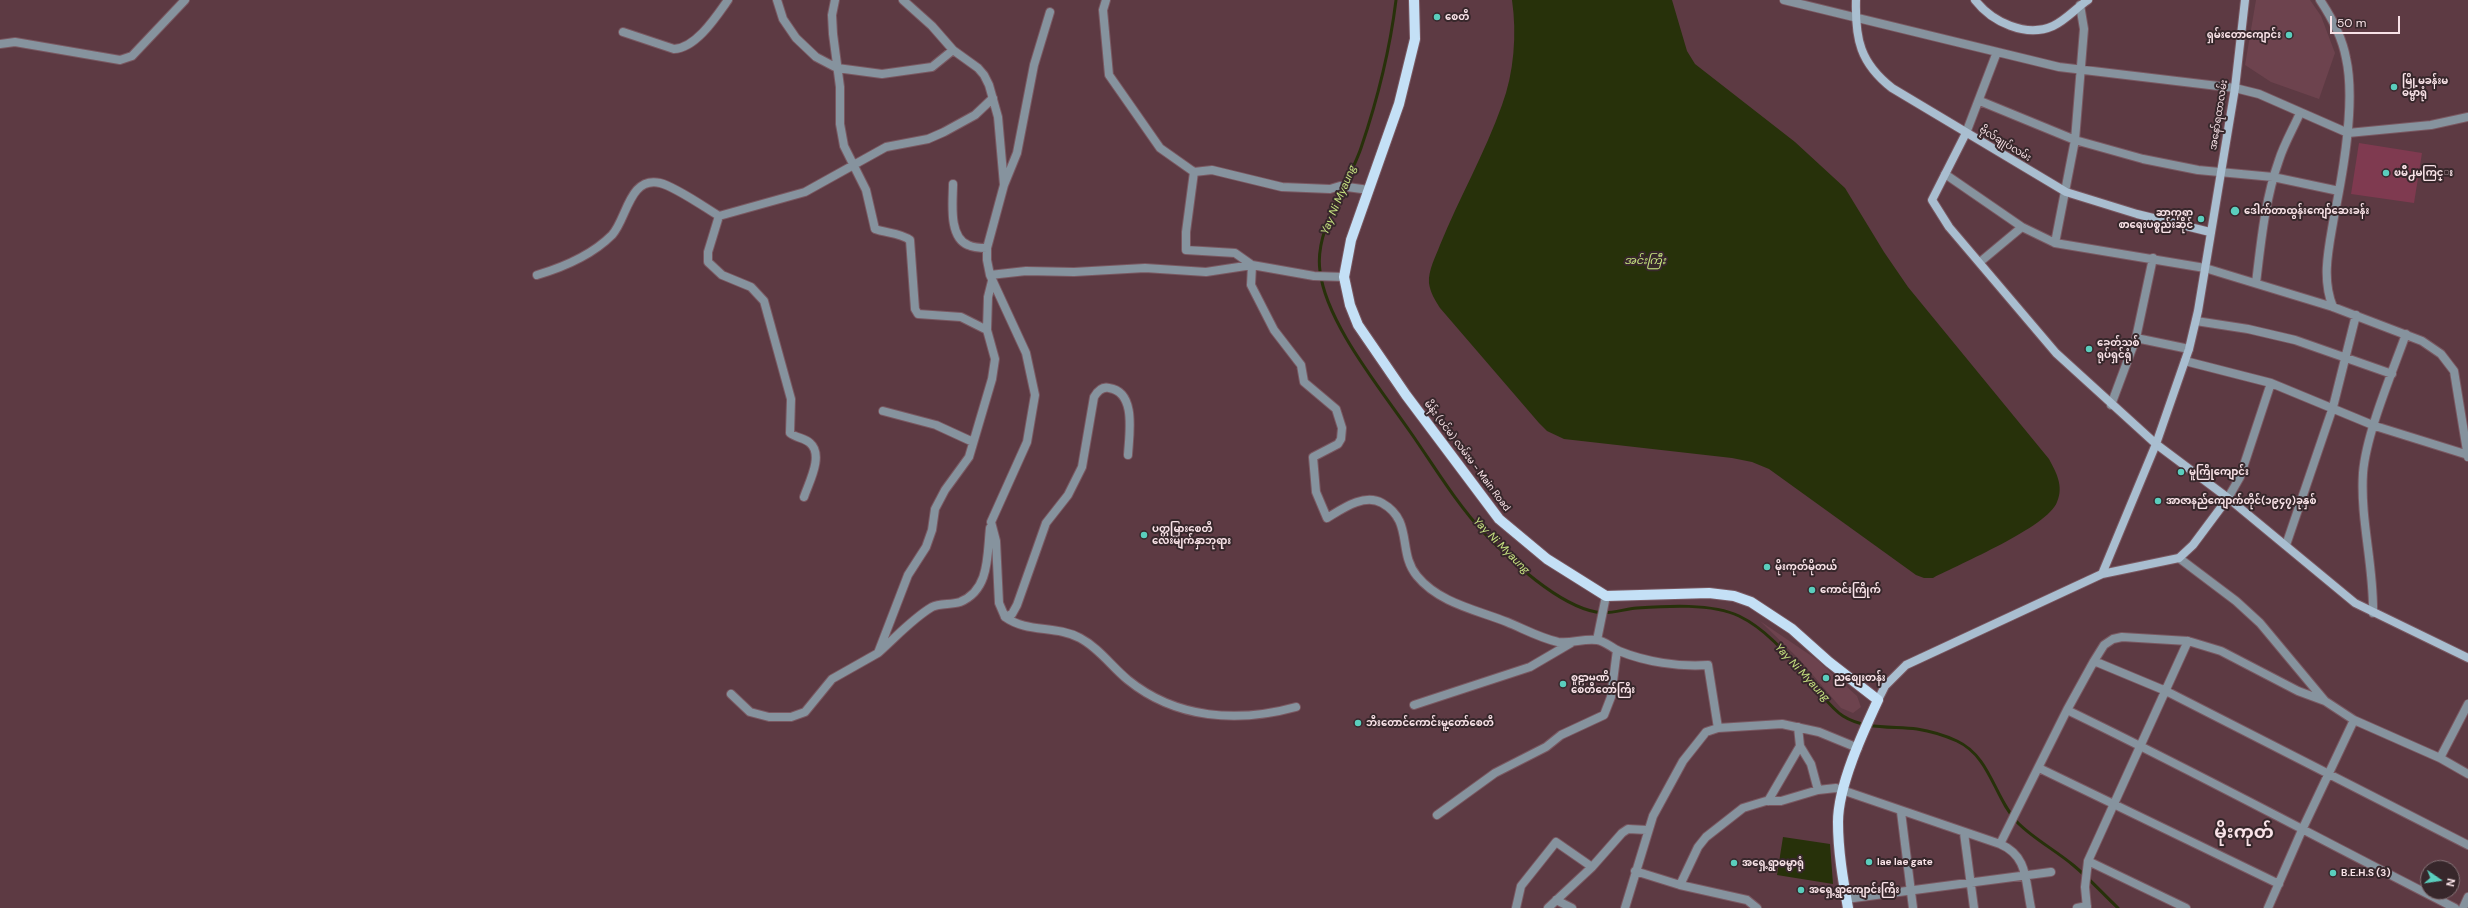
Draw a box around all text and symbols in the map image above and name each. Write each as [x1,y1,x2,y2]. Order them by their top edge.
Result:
scale bar [2332,8,2402,34]
place label: စေတီ [1445,11,1469,23]
marker: စေတီ [1432,12,1442,22]
text: 50 m [2337,15,2366,31]
place label: ရှမ်းတောကျောင်း [2207,29,2281,41]
marker: ရှမ်းတောကျောင်း [2284,30,2294,40]
place label: မြို့မခန်းမ ဓမ္မာရုံ [2402,75,2448,98]
street label: အ‌နော်‌ရထာလမ်း [2207,79,2231,151]
marker: မြို့မခန်းမ ဓမ္မာရုံ [2389,82,2399,92]
street label: ဗိုလ်‌ချုပ်‌လမ်း [1977,124,2033,164]
water label: Yay Ni Myaung [1318,163,1360,237]
place label: ၿမိဳ႕မကြင္း [2394,167,2453,179]
marker: ၿမိဳ႕မကြင္း [2381,168,2391,178]
marker: ဒေါက်တာထွန်းကျော်ဆေးခန်း [2229,205,2241,217]
place label: ဒေါက်တာထွန်းကျော်ဆေးခန်း [2244,205,2369,217]
place label: ဆာကူရာ စာရေးပစ္စည်းဆိုင် [2118,207,2193,230]
marker: ဆာကူရာ စာရေးပစ္စည်းဆိုင် [2196,214,2206,224]
water label: အင်းကြီး [1624,254,1666,268]
place label: ခေတ်သစ် ရုပ်‌ရှင်ရုံ [2097,337,2140,360]
marker: ခေတ်သစ် ရုပ်‌ရှင်ရုံ [2084,344,2094,354]
street label: မိန်း (ပင်မ) လမ်းမ - Main Road [1421,398,1513,514]
place label: မူကြိုကျောင်း [2189,466,2249,478]
marker: မူကြိုကျောင်း [2176,467,2186,477]
place label: အာဇာနည်ကျောက်တိုင်(၁၉၄၇)ခုနှစ် [2166,495,2316,507]
marker: အာဇာနည်ကျောက်တိုင်(၁၉၄၇)ခုနှစ် [2153,496,2163,506]
water label: Yay Ni Myaung [1470,515,1532,577]
place label: ပတ္တမြား‌စေတီ‌ လေးမျက်နှာဘုရား [1152,523,1231,546]
marker: ပတ္တမြား‌စေတီ‌ လေးမျက်နှာဘုရား [1139,530,1149,540]
place label: မိုးကုတ်မိုတယ် [1775,561,1837,573]
marker: မိုးကုတ်မိုတယ် [1762,562,1772,572]
place label: ကောင်းကြိုက် [1820,584,1881,596]
marker: ကောင်းကြိုက် [1807,585,1817,595]
water label: Yay Ni Myaung [1772,641,1832,705]
place label: စူဠာမဏိ စေတီတော်ကြီး [1571,672,1635,696]
place label: ညစျေးတန်း [1834,672,1886,684]
marker: ညစျေးတန်း [1821,673,1831,683]
marker: စူဠာမဏိ စေတီတော်ကြီး [1558,679,1568,689]
place label: ဘီးတောင်ကောင်းမူ့တော်စေတီ [1366,717,1494,729]
marker: ဘီးတောင်ကောင်းမူ့တော်စေတီ [1353,718,1363,728]
district label: မိုးကုတ် [2214,822,2274,844]
place label: lae lae gate [1877,856,1933,868]
place label: အရှေ့ရွာဓမ္မာရုံ [1742,857,1804,869]
marker: lae lae gate [1864,857,1874,867]
marker: အရှေ့ရွာဓမ္မာရုံ [1729,858,1739,868]
north arrow [2420,860,2460,900]
place label: B.E.H.S (3) [2341,867,2390,879]
marker: B.E.H.S (3) [2328,868,2338,878]
text: N [2443,877,2458,888]
place label: အရှေ့ရွာကျောင်းကြီး [1809,884,1899,896]
marker: အရှေ့ရွာကျောင်းကြီး [1796,885,1806,895]

